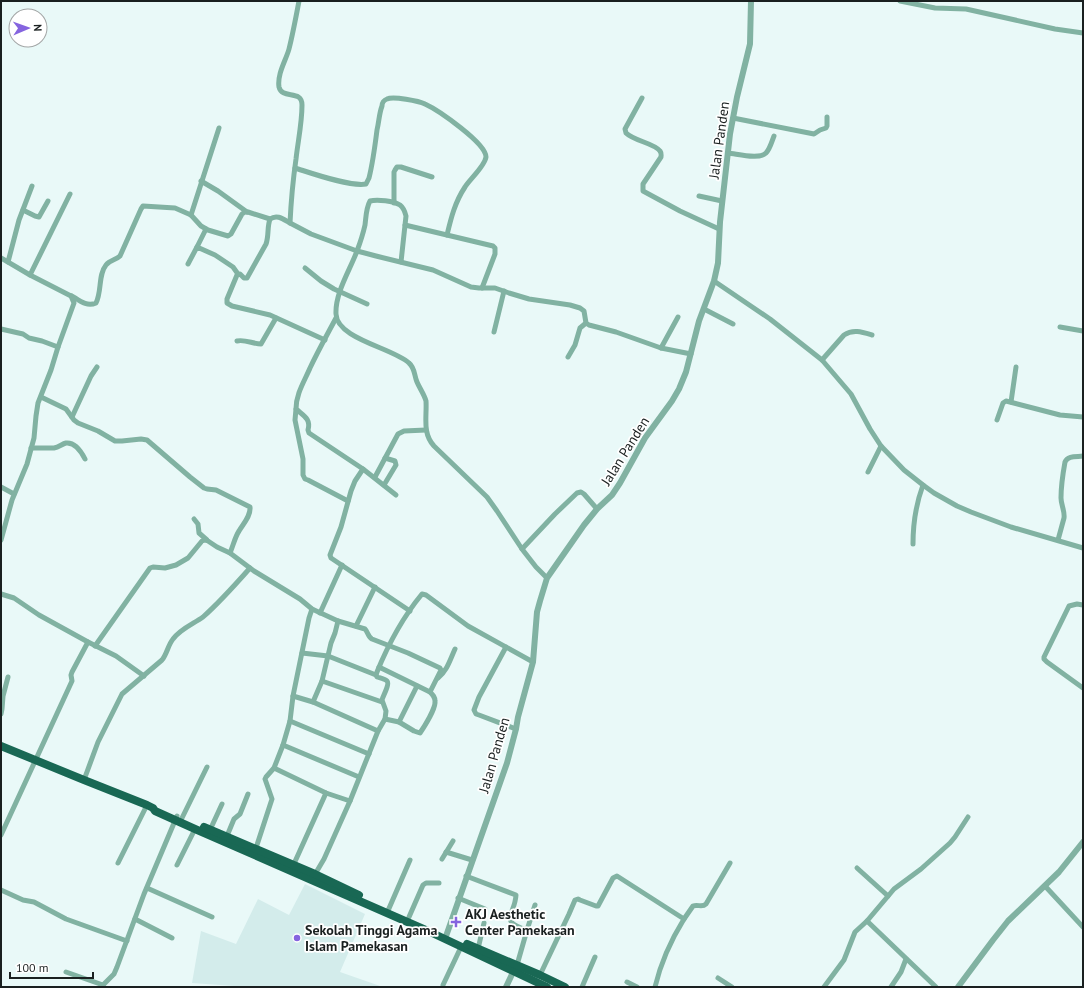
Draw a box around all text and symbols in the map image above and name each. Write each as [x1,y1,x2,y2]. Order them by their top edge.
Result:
north arrow [8,8,48,48]
text: N [31,24,45,32]
street label: Jalan Panden [705,100,733,181]
street label: Jalan Panden [596,413,653,490]
street label: Jalan Panden [474,715,513,796]
place label: AKJ Aesthetic Center Pamekasan [465,905,575,939]
marker: AKJ Aesthetic Center Pamekasan [450,916,462,928]
place label: Sekolah Tinggi Agama Islam Pamekasan [305,921,438,955]
marker: Sekolah Tinggi Agama Islam Pamekasan [292,933,302,943]
scale bar [10,954,93,980]
text: 100 m [16,960,49,975]

